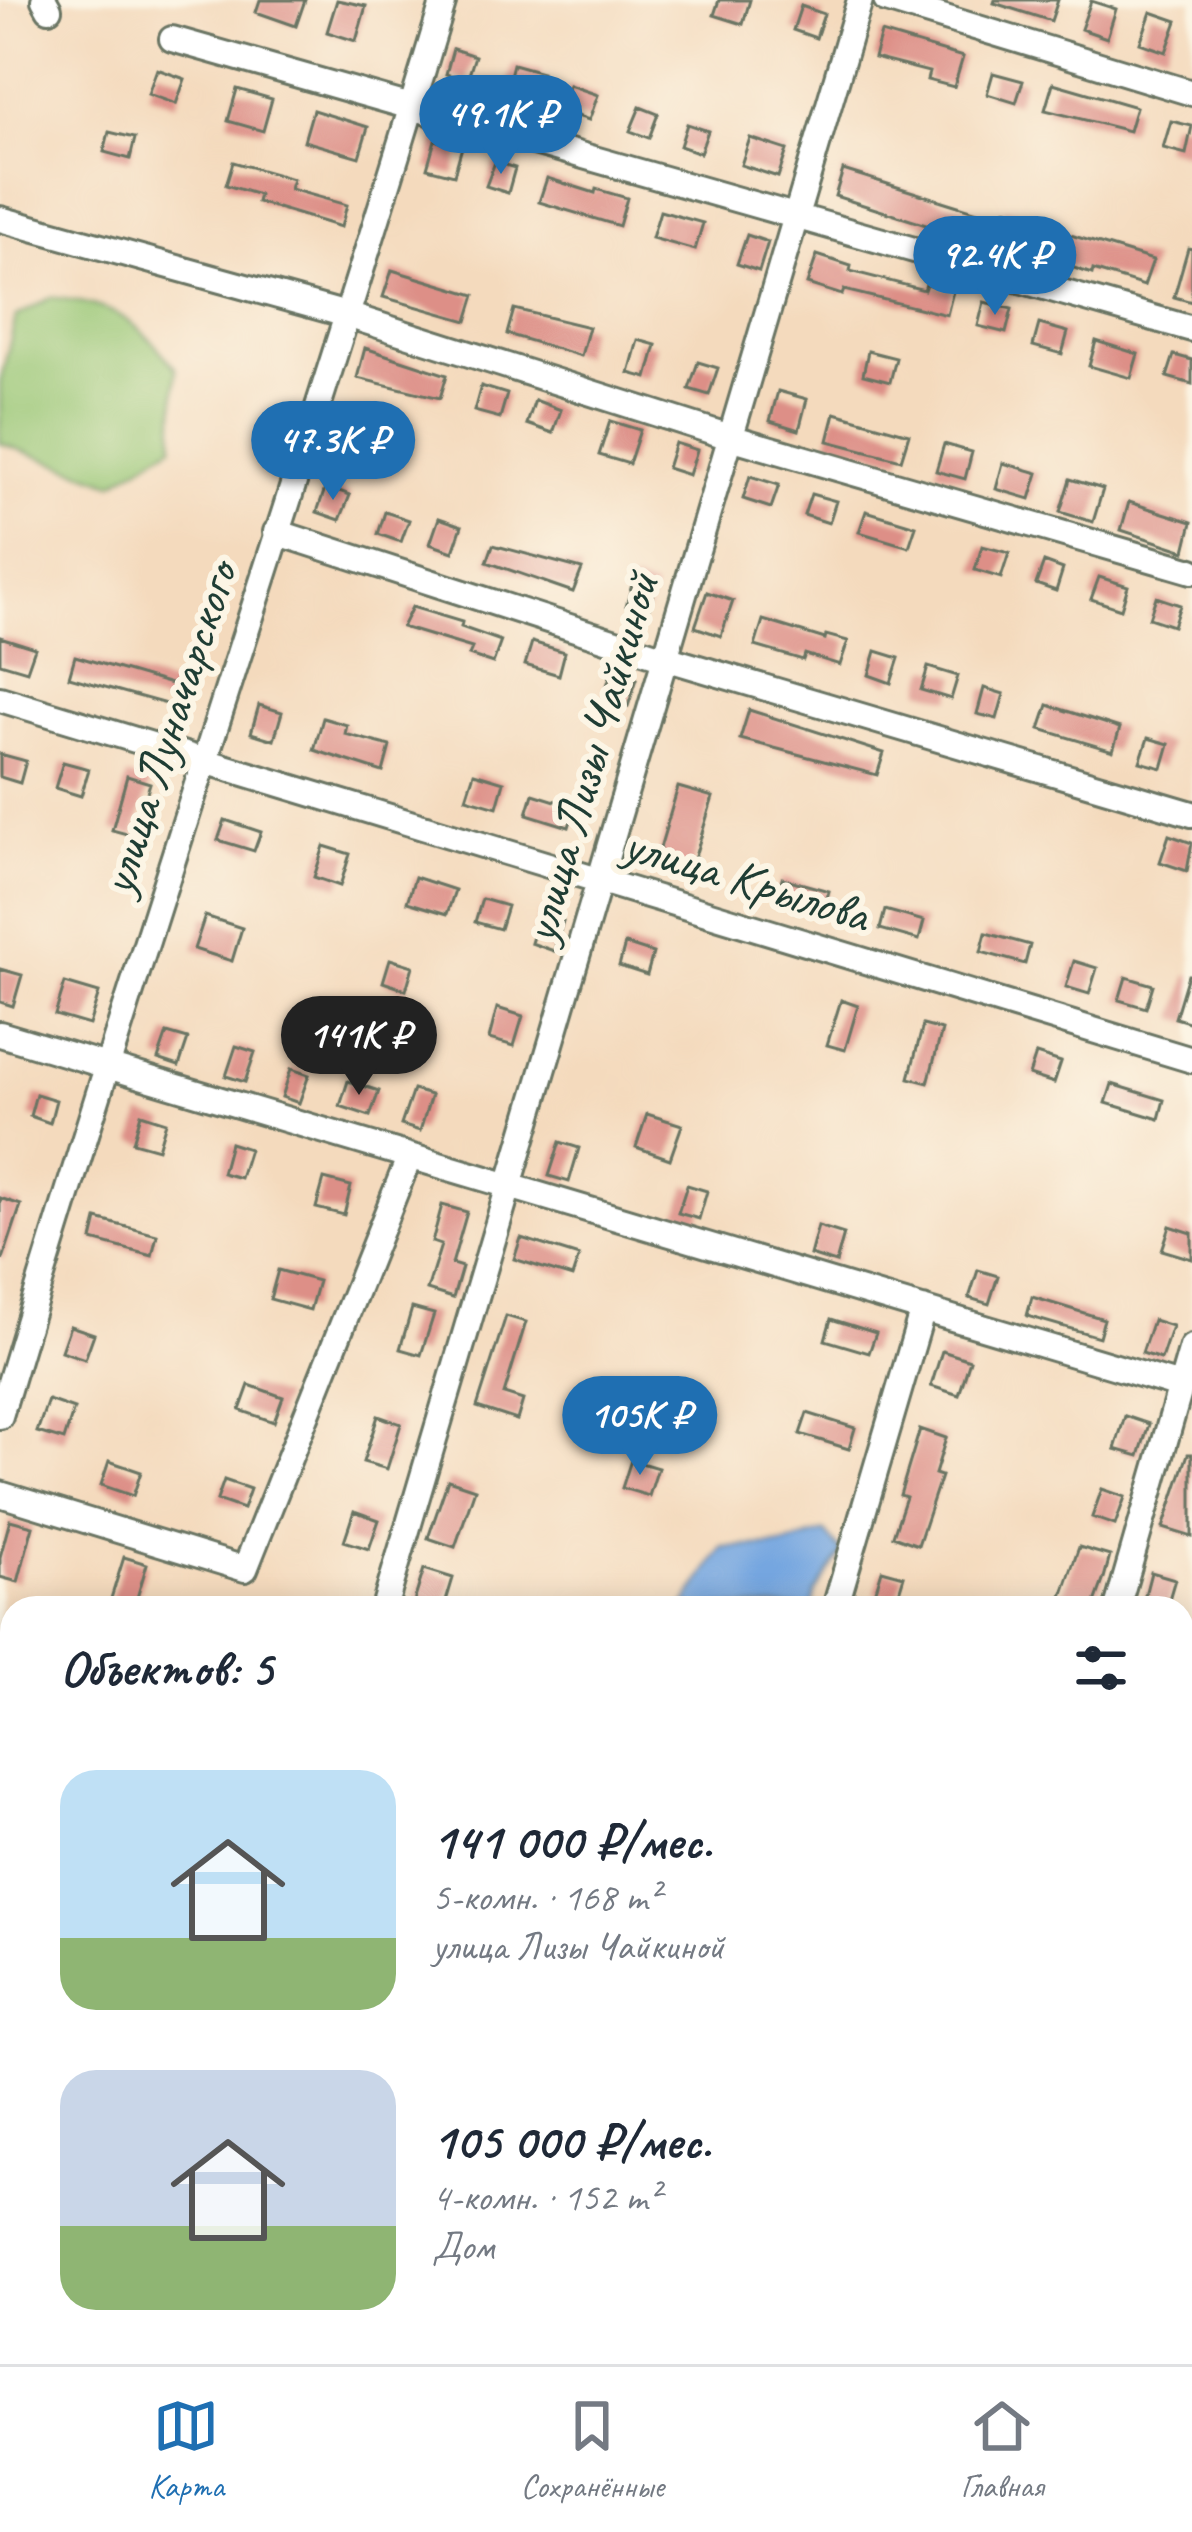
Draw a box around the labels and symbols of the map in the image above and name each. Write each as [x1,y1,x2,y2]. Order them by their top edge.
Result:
pin: 49.1K ₽ [390,75,612,177]
pin: 92.4K ₽ [884,216,1106,318]
pin: 47.3K ₽ [222,401,444,503]
street label: улица Луначарского [83,549,253,905]
street label: улица Лизы Чайкиной [506,562,674,952]
street label: улица Крылова [614,811,880,948]
pin: 141K ₽ [261,996,457,1098]
pin: 105K ₽ [542,1376,738,1478]

